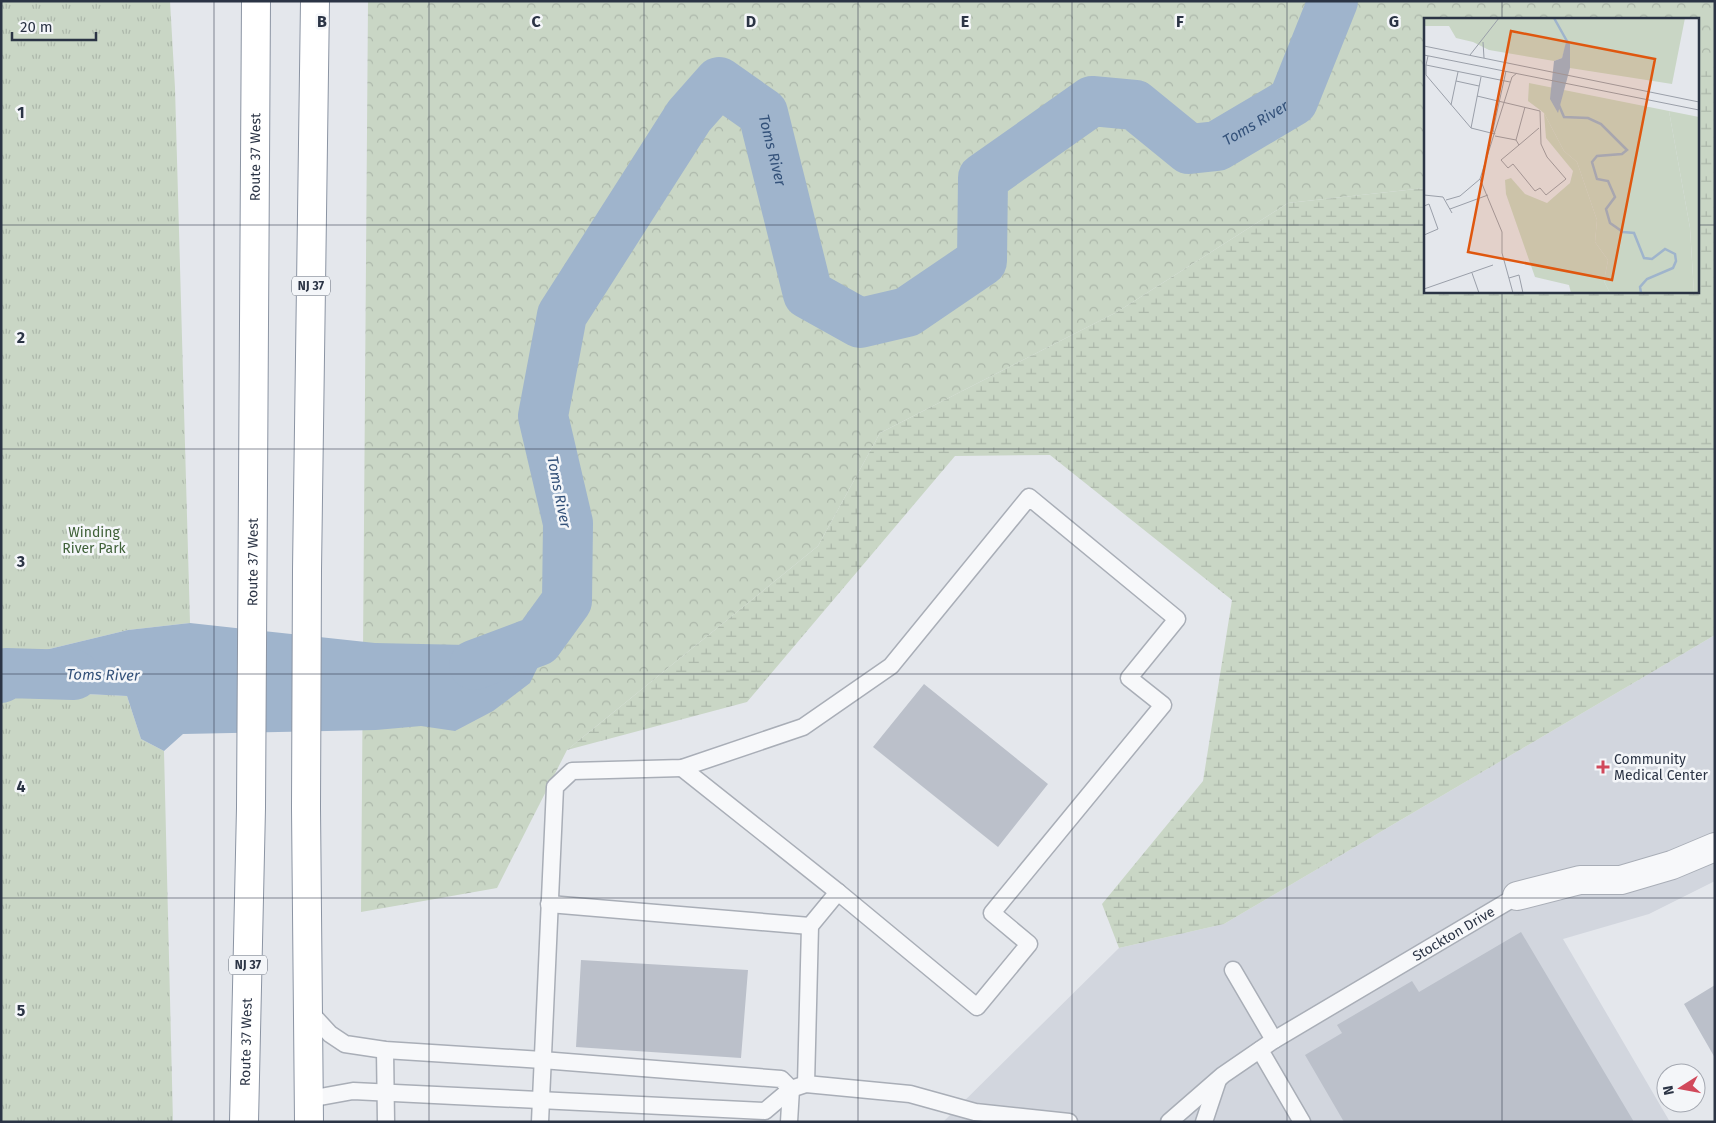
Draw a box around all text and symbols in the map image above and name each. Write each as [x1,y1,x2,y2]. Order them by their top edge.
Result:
scale bar [12,10,96,42]
text: B [317,12,327,31]
text: C [531,12,541,31]
text: D [746,12,756,31]
text: E [961,12,969,31]
text: F [1176,12,1184,31]
text: G [1389,12,1399,31]
text: 20 m [20,18,53,36]
inset map [1424,18,1698,292]
water label: Toms River [1220,96,1293,149]
text: 1 [17,103,25,122]
street label: Route 37 West [246,112,264,201]
water label: Toms River [755,113,790,189]
road number: NJ 37 [292,276,330,296]
text: 2 [17,328,25,347]
water label: Toms River [543,454,575,531]
street label: Route 37 West [244,517,261,606]
park label: Winding River Park [62,524,127,557]
text: 3 [16,552,25,571]
water label: Toms River [66,665,141,685]
place label: Community Medical Center [1614,751,1709,784]
marker: Community Medical Center [1596,760,1610,774]
text: 4 [16,777,26,796]
street label: Stockton Drive [1409,903,1498,965]
road number: NJ 37 [229,956,267,974]
street label: Route 37 West [236,997,255,1086]
text: 5 [17,1001,26,1020]
north arrow [1656,1063,1706,1113]
text: N [1659,1084,1678,1097]

